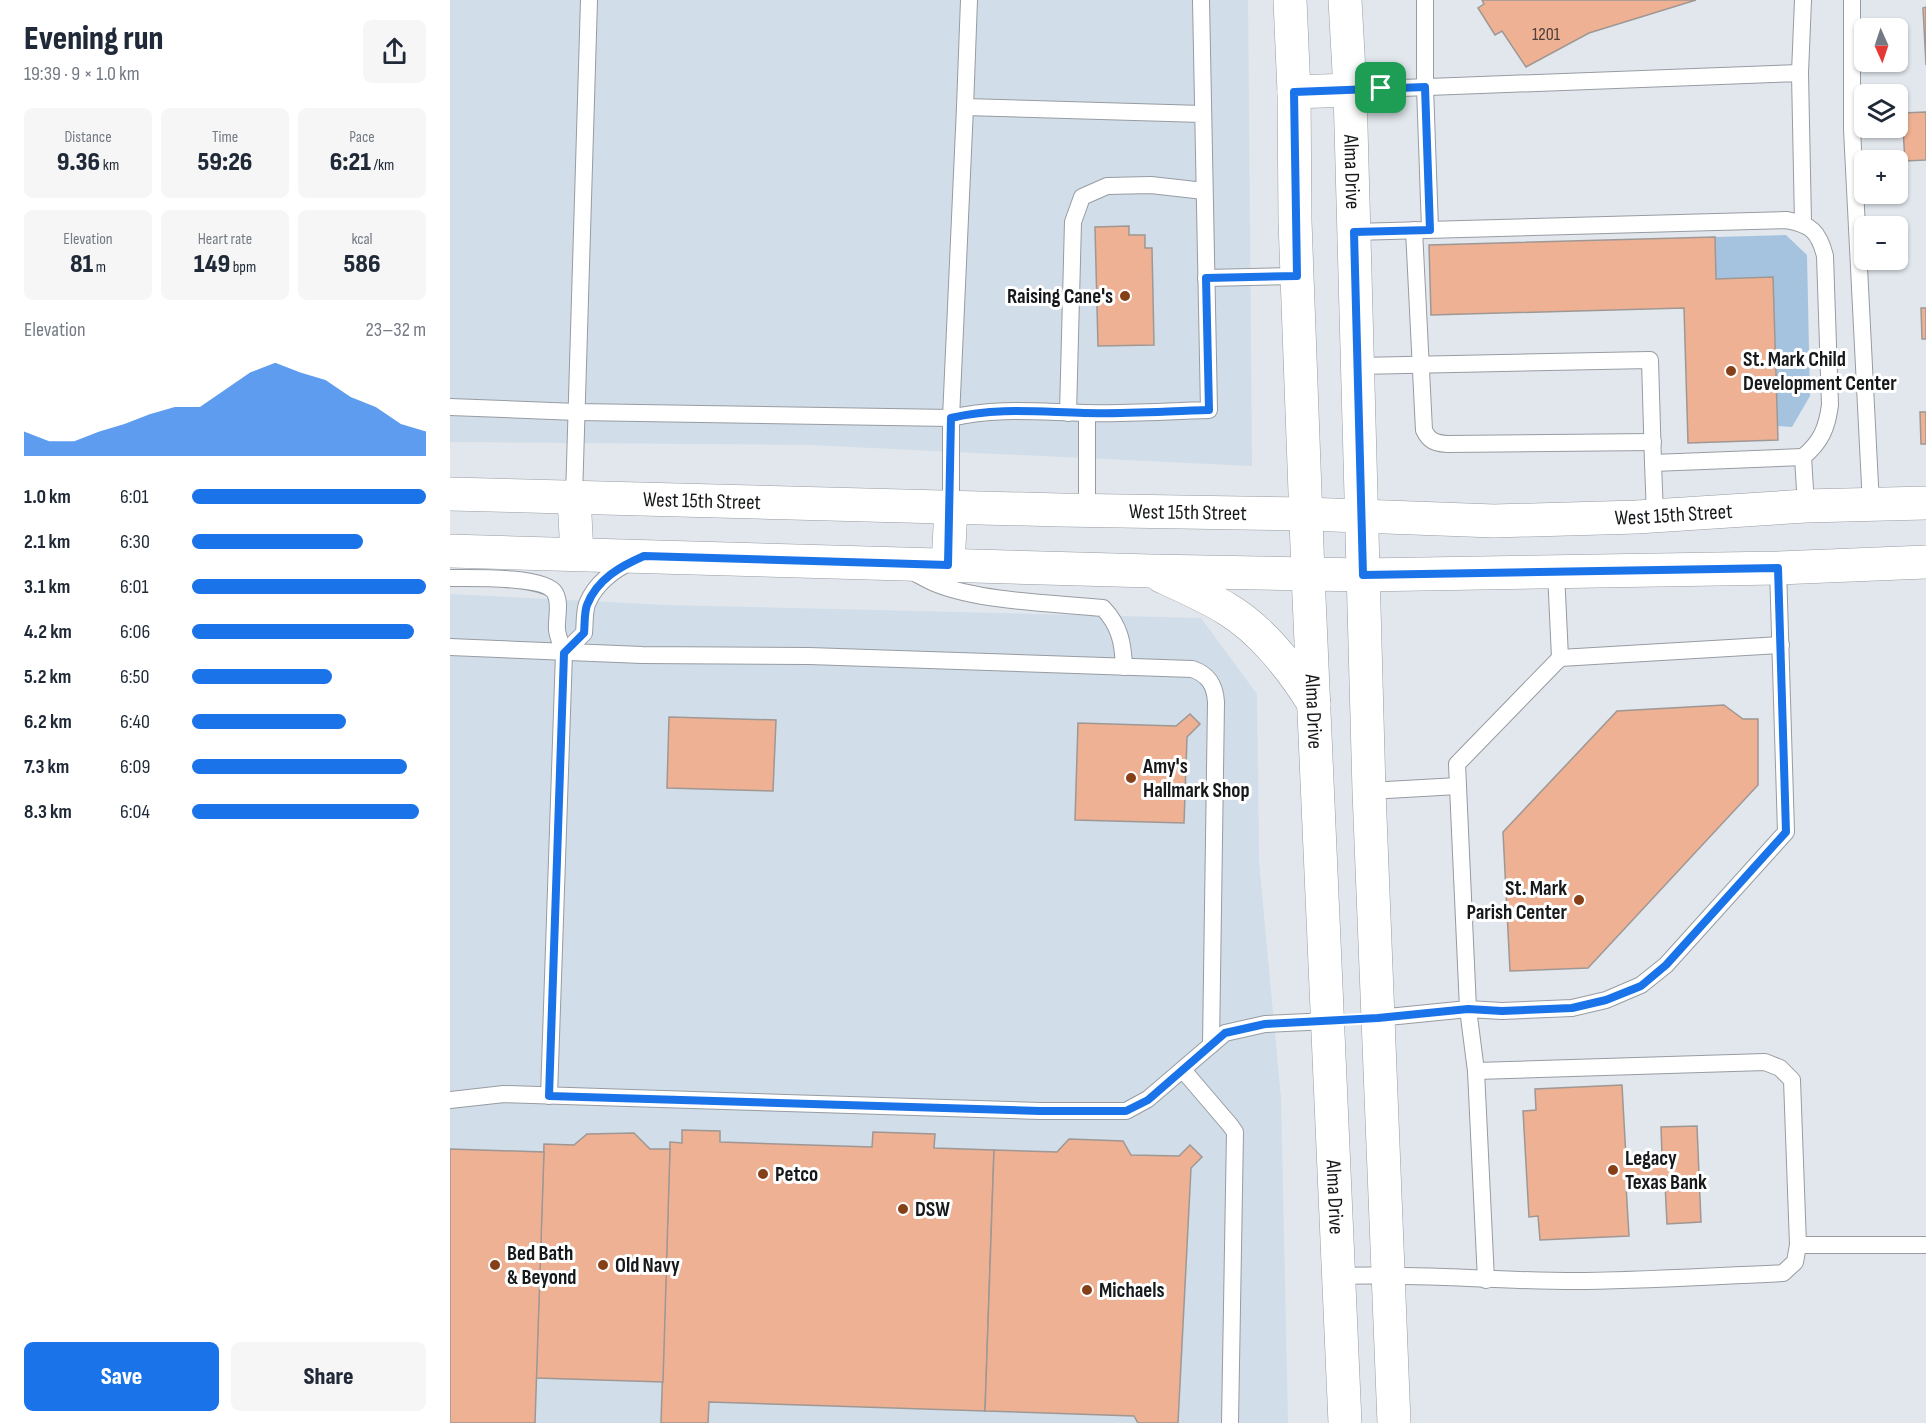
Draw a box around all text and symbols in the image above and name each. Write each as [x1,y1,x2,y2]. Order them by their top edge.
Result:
north arrow [1854,18,1908,72]
map controls [1854,18,1908,270]
text: Evening run [24,19,164,59]
button: share [363,20,426,83]
house number: 1201 [1532,24,1561,45]
text: 19:39 · 9 × 1.0 km [24,62,140,86]
pin [1355,62,1406,113]
icon: arrive [1364,71,1397,104]
button: layers [1854,84,1908,138]
text: Distance [64,128,112,147]
text: Time [212,128,238,147]
text: Pace [349,128,375,147]
street label: Alma Drive [1338,133,1365,210]
text: 9.36 [57,147,100,178]
text: 59:26 [197,147,253,178]
text: 6:21 [330,147,371,178]
button: + [1854,150,1908,204]
text: km [100,156,119,175]
text: /km [371,156,394,175]
button: − [1854,216,1908,270]
text: Elevation [63,230,113,249]
text: Heart rate [198,230,252,249]
text: kcal [351,230,373,249]
text: 81 [70,249,93,280]
text: 149 [194,249,230,280]
text: 586 [343,249,381,280]
text: m [93,258,106,277]
text: bpm [230,258,256,277]
place label: Raising Cane's [1007,284,1113,309]
marker: Raising Cane's [1118,289,1132,303]
text: Elevation [24,318,86,342]
text: 23–32 m [366,318,426,342]
place label: St. Mark Child Development Center [1743,347,1897,396]
marker: St. Mark Child Development Center [1724,364,1738,378]
text: 1.0 km [24,485,71,509]
text: 6:01 [120,485,148,509]
street label: West 15th Street [643,487,761,515]
street label: West 15th Street [1129,499,1247,526]
street label: West 15th Street [1614,499,1733,531]
text: 2.1 km [24,530,70,554]
text: 6:30 [120,530,150,554]
text: 3.1 km [24,575,70,599]
text: 6:01 [120,575,148,599]
text: 4.2 km [24,620,72,644]
text: 6:06 [120,620,150,644]
text: 5.2 km [24,665,71,689]
text: 6:50 [120,665,149,689]
street label: Alma Drive [1299,673,1328,749]
text: 6.2 km [24,710,72,734]
text: 6:40 [120,710,150,734]
place label: Amy's Hallmark Shop [1142,754,1250,803]
text: 7.3 km [24,755,69,779]
text: 6:09 [120,755,150,779]
marker: Amy's Hallmark Shop [1124,771,1138,785]
text: 8.3 km [24,800,72,824]
text: 6:04 [120,800,150,824]
place label: St. Mark Parish Center [1466,876,1567,925]
marker: St. Mark Parish Center [1572,893,1586,907]
place label: Legacy Texas Bank [1625,1146,1707,1195]
street label: Alma Drive [1320,1158,1349,1235]
place label: Petco [775,1162,818,1187]
marker: Legacy Texas Bank [1606,1163,1620,1177]
marker: Petco [756,1167,770,1181]
place label: DSW [915,1197,950,1222]
marker: DSW [896,1202,910,1216]
place label: Bed Bath & Beyond [507,1241,576,1290]
place label: Old Navy [615,1253,680,1278]
marker: Bed Bath & Beyond [488,1258,502,1272]
marker: Old Navy [596,1258,610,1272]
place label: Michaels [1099,1278,1165,1303]
marker: Michaels [1080,1283,1094,1297]
button: Save [24,1342,219,1411]
button: Share [231,1342,426,1411]

